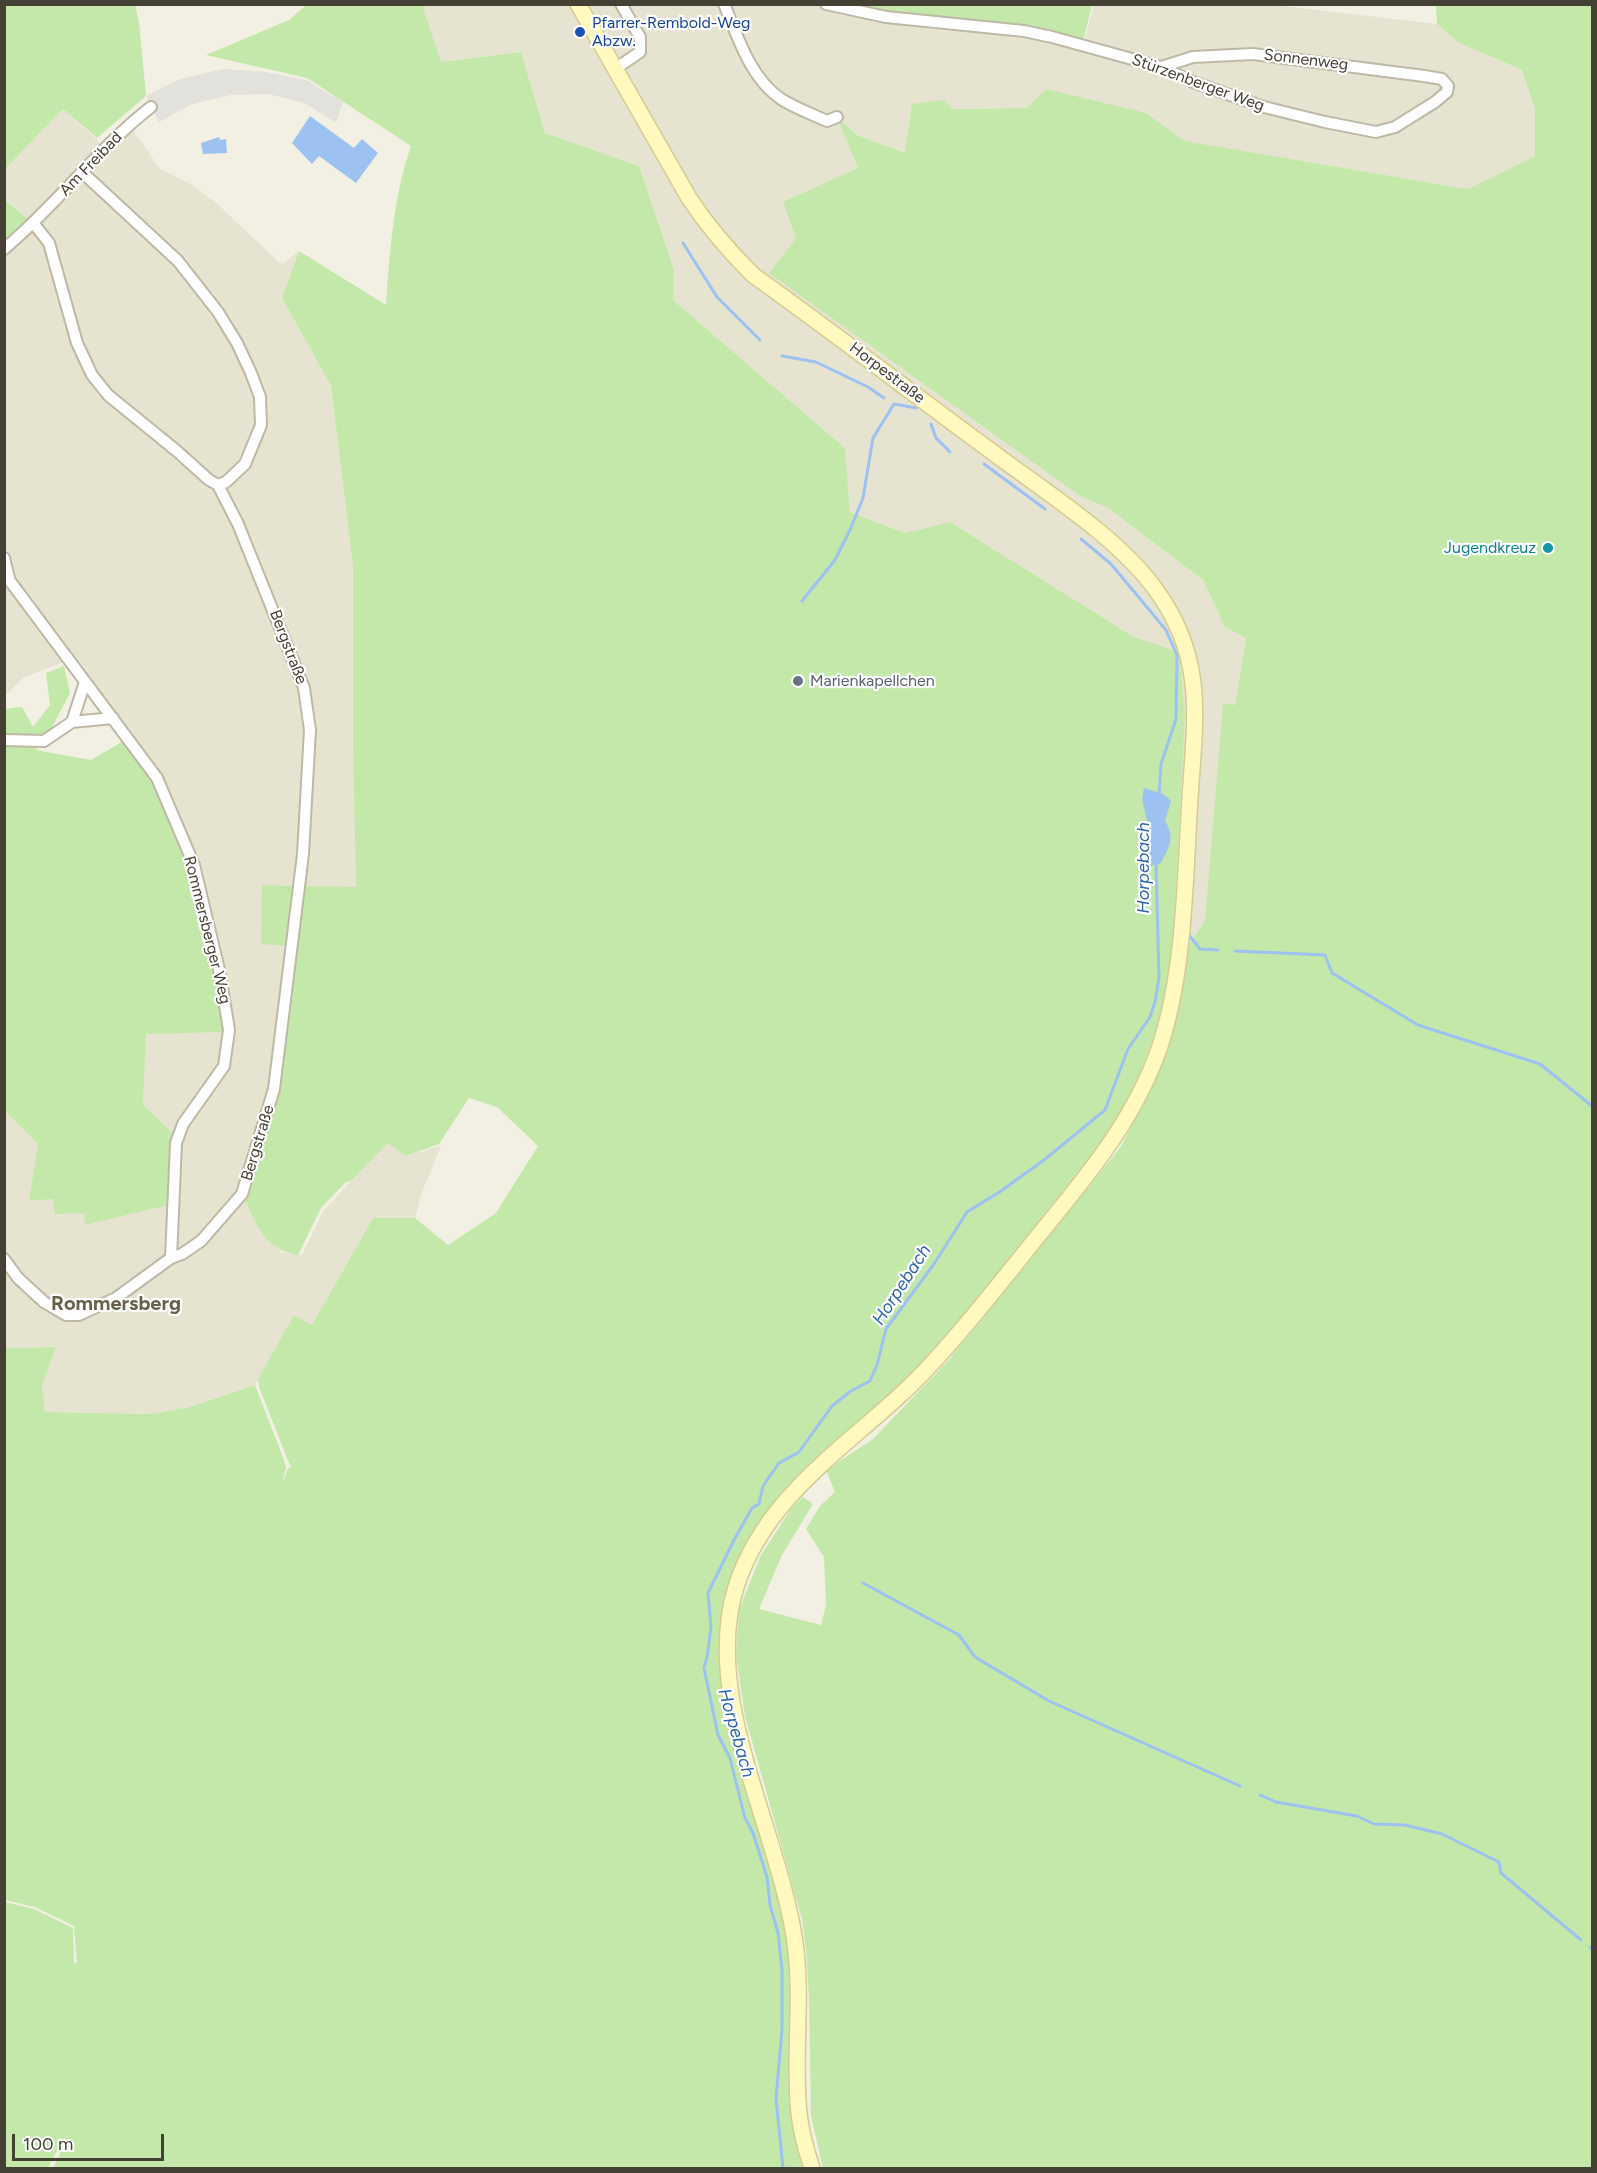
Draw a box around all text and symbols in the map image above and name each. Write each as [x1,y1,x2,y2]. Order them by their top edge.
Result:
place label: Pfarrer-Rembold-Weg Abzw. [592,13,750,51]
marker: Pfarrer-Rembold-Weg Abzw. [573,25,587,39]
street label: Sonnenweg [1263,45,1349,75]
street label: Stürzenberger Weg [1129,50,1267,116]
street label: Am Freibad [56,128,126,200]
street label: Horpestraße [845,338,929,408]
place label: Jugendkreuz [1444,538,1536,558]
marker: Jugendkreuz [1541,541,1555,555]
street label: Bergstraße [265,607,311,687]
place label: Marienkapellchen [810,671,935,691]
marker: Marienkapellchen [791,674,805,688]
water label: Horpebach [1133,822,1155,914]
street label: Rommersberger Weg [179,854,235,1006]
street label: Bergstraße [237,1103,279,1183]
water label: Horpebach [868,1241,936,1329]
district label: Rommersberg [51,1292,181,1316]
water label: Horpebach [713,1686,759,1780]
scale bar [15,2122,166,2160]
text: 100 m [23,2133,73,2155]

